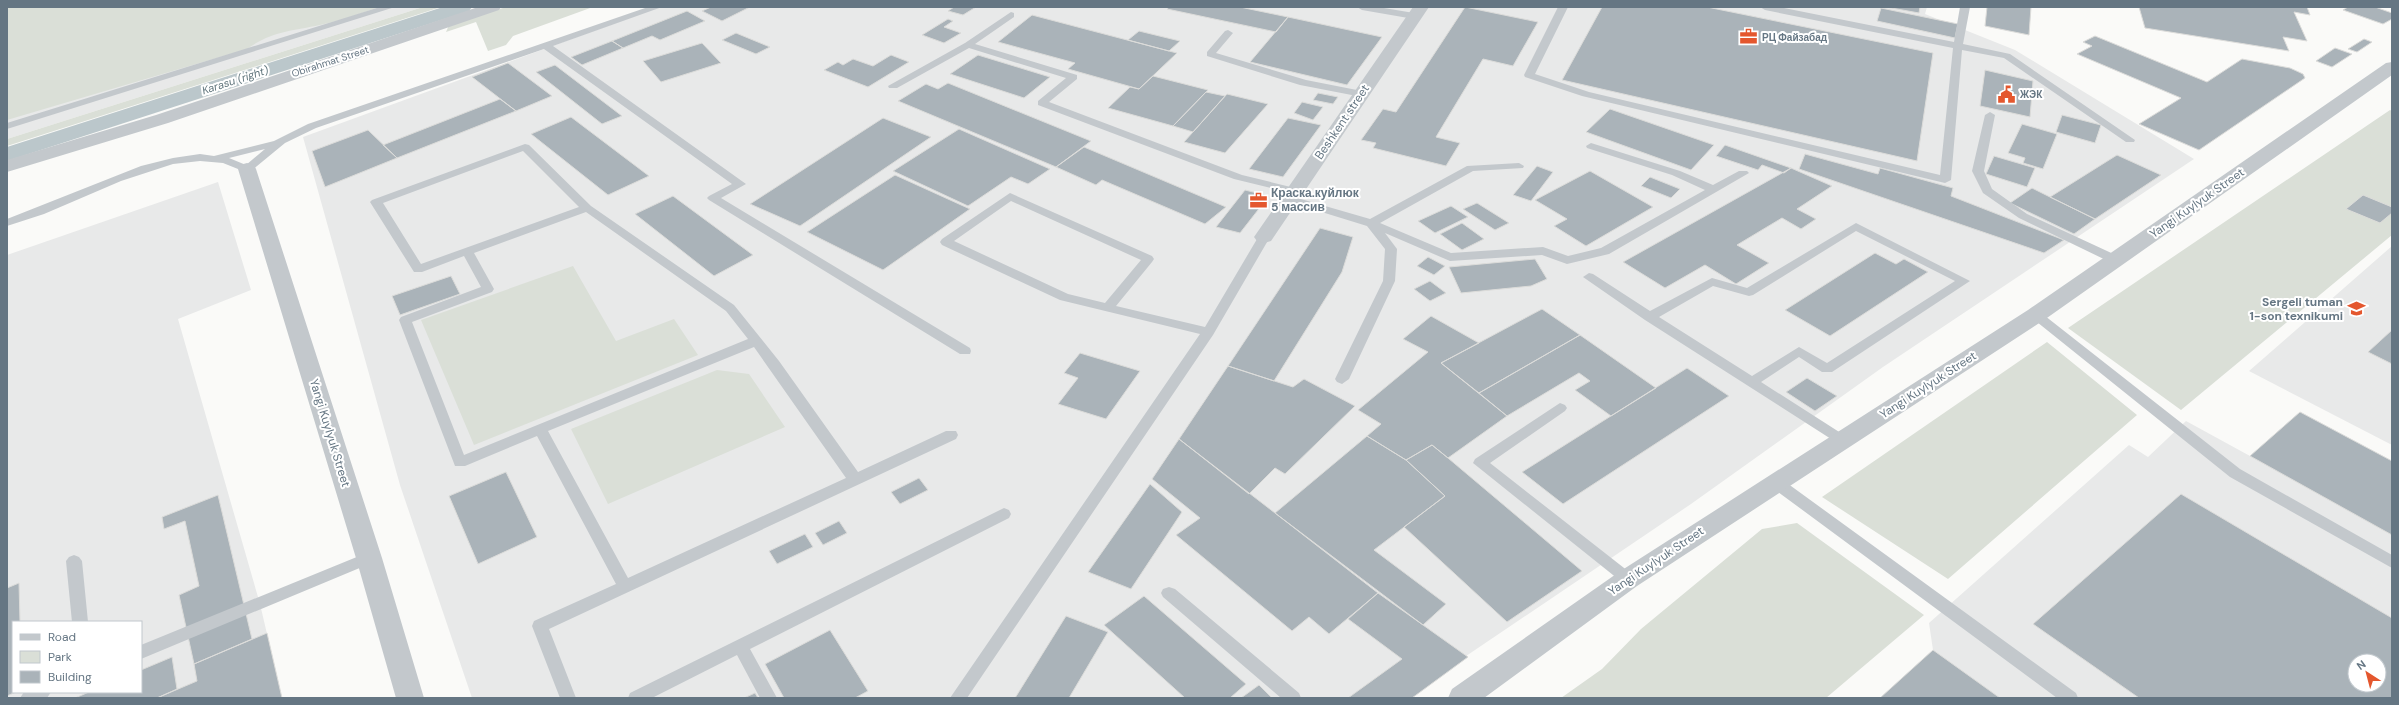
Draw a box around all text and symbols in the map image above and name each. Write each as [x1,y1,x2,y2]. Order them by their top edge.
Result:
office icon: РЦ Файзабад [1739,27,1759,47]
place label: РЦ Файзабад [1762,31,1828,44]
street label: Obirahmat Street [290,43,370,80]
water label: Karasu (right) [200,63,270,97]
street label: Beshkent street [1311,81,1373,163]
public building icon: ЖЭК [1997,84,2017,104]
place label: ЖЭК [2019,88,2043,101]
street label: Yangi Kuylyuk Street [2147,164,2248,242]
place label: Краска.куйлюк 5 массив [1271,185,1360,215]
office icon: Краска.куйлюк 5 массив [1248,190,1268,210]
place label: Sergeli tuman 1-son texnikumi [2249,294,2343,324]
school or university icon: Sergeli tuman 1-son texnikumi [2346,299,2366,319]
street label: Yangi Kuylyuk Street [1877,348,1980,422]
street label: Yangi Kuylyuk Street [306,377,354,489]
street label: Yangi Kuylyuk Street [1605,523,1707,599]
legend [12,621,142,693]
text: Road [48,629,76,645]
text: Park [48,649,72,665]
north arrow [2347,653,2387,693]
text: N [2354,657,2368,673]
text: Building [48,669,92,685]

